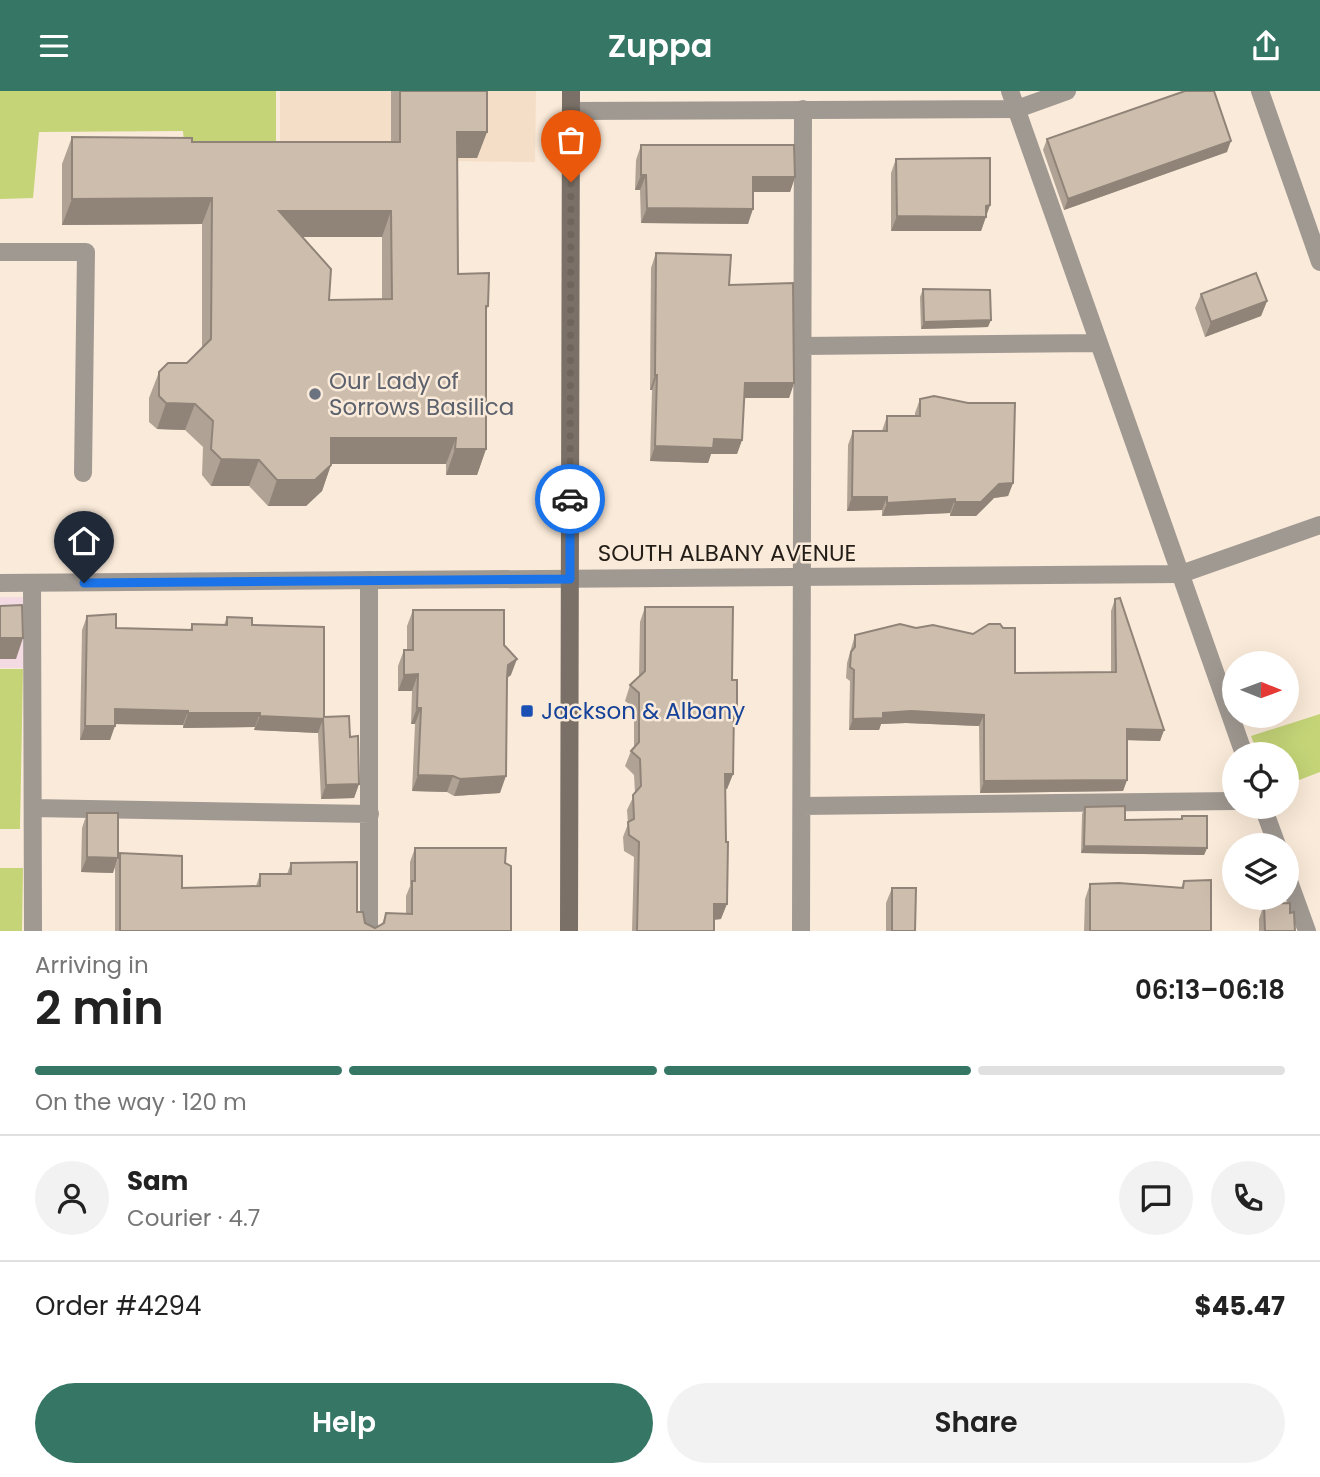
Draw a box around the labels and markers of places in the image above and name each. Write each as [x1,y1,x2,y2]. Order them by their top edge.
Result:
pin [541,110,601,182]
place label: Our Lady of Sorrows Basilica [329,365,514,423]
marker: Our Lady of Sorrows Basilica [307,386,323,402]
pin [54,511,114,583]
place label: Jackson & Albany [541,695,745,727]
marker: Jackson & Albany [519,703,535,719]

